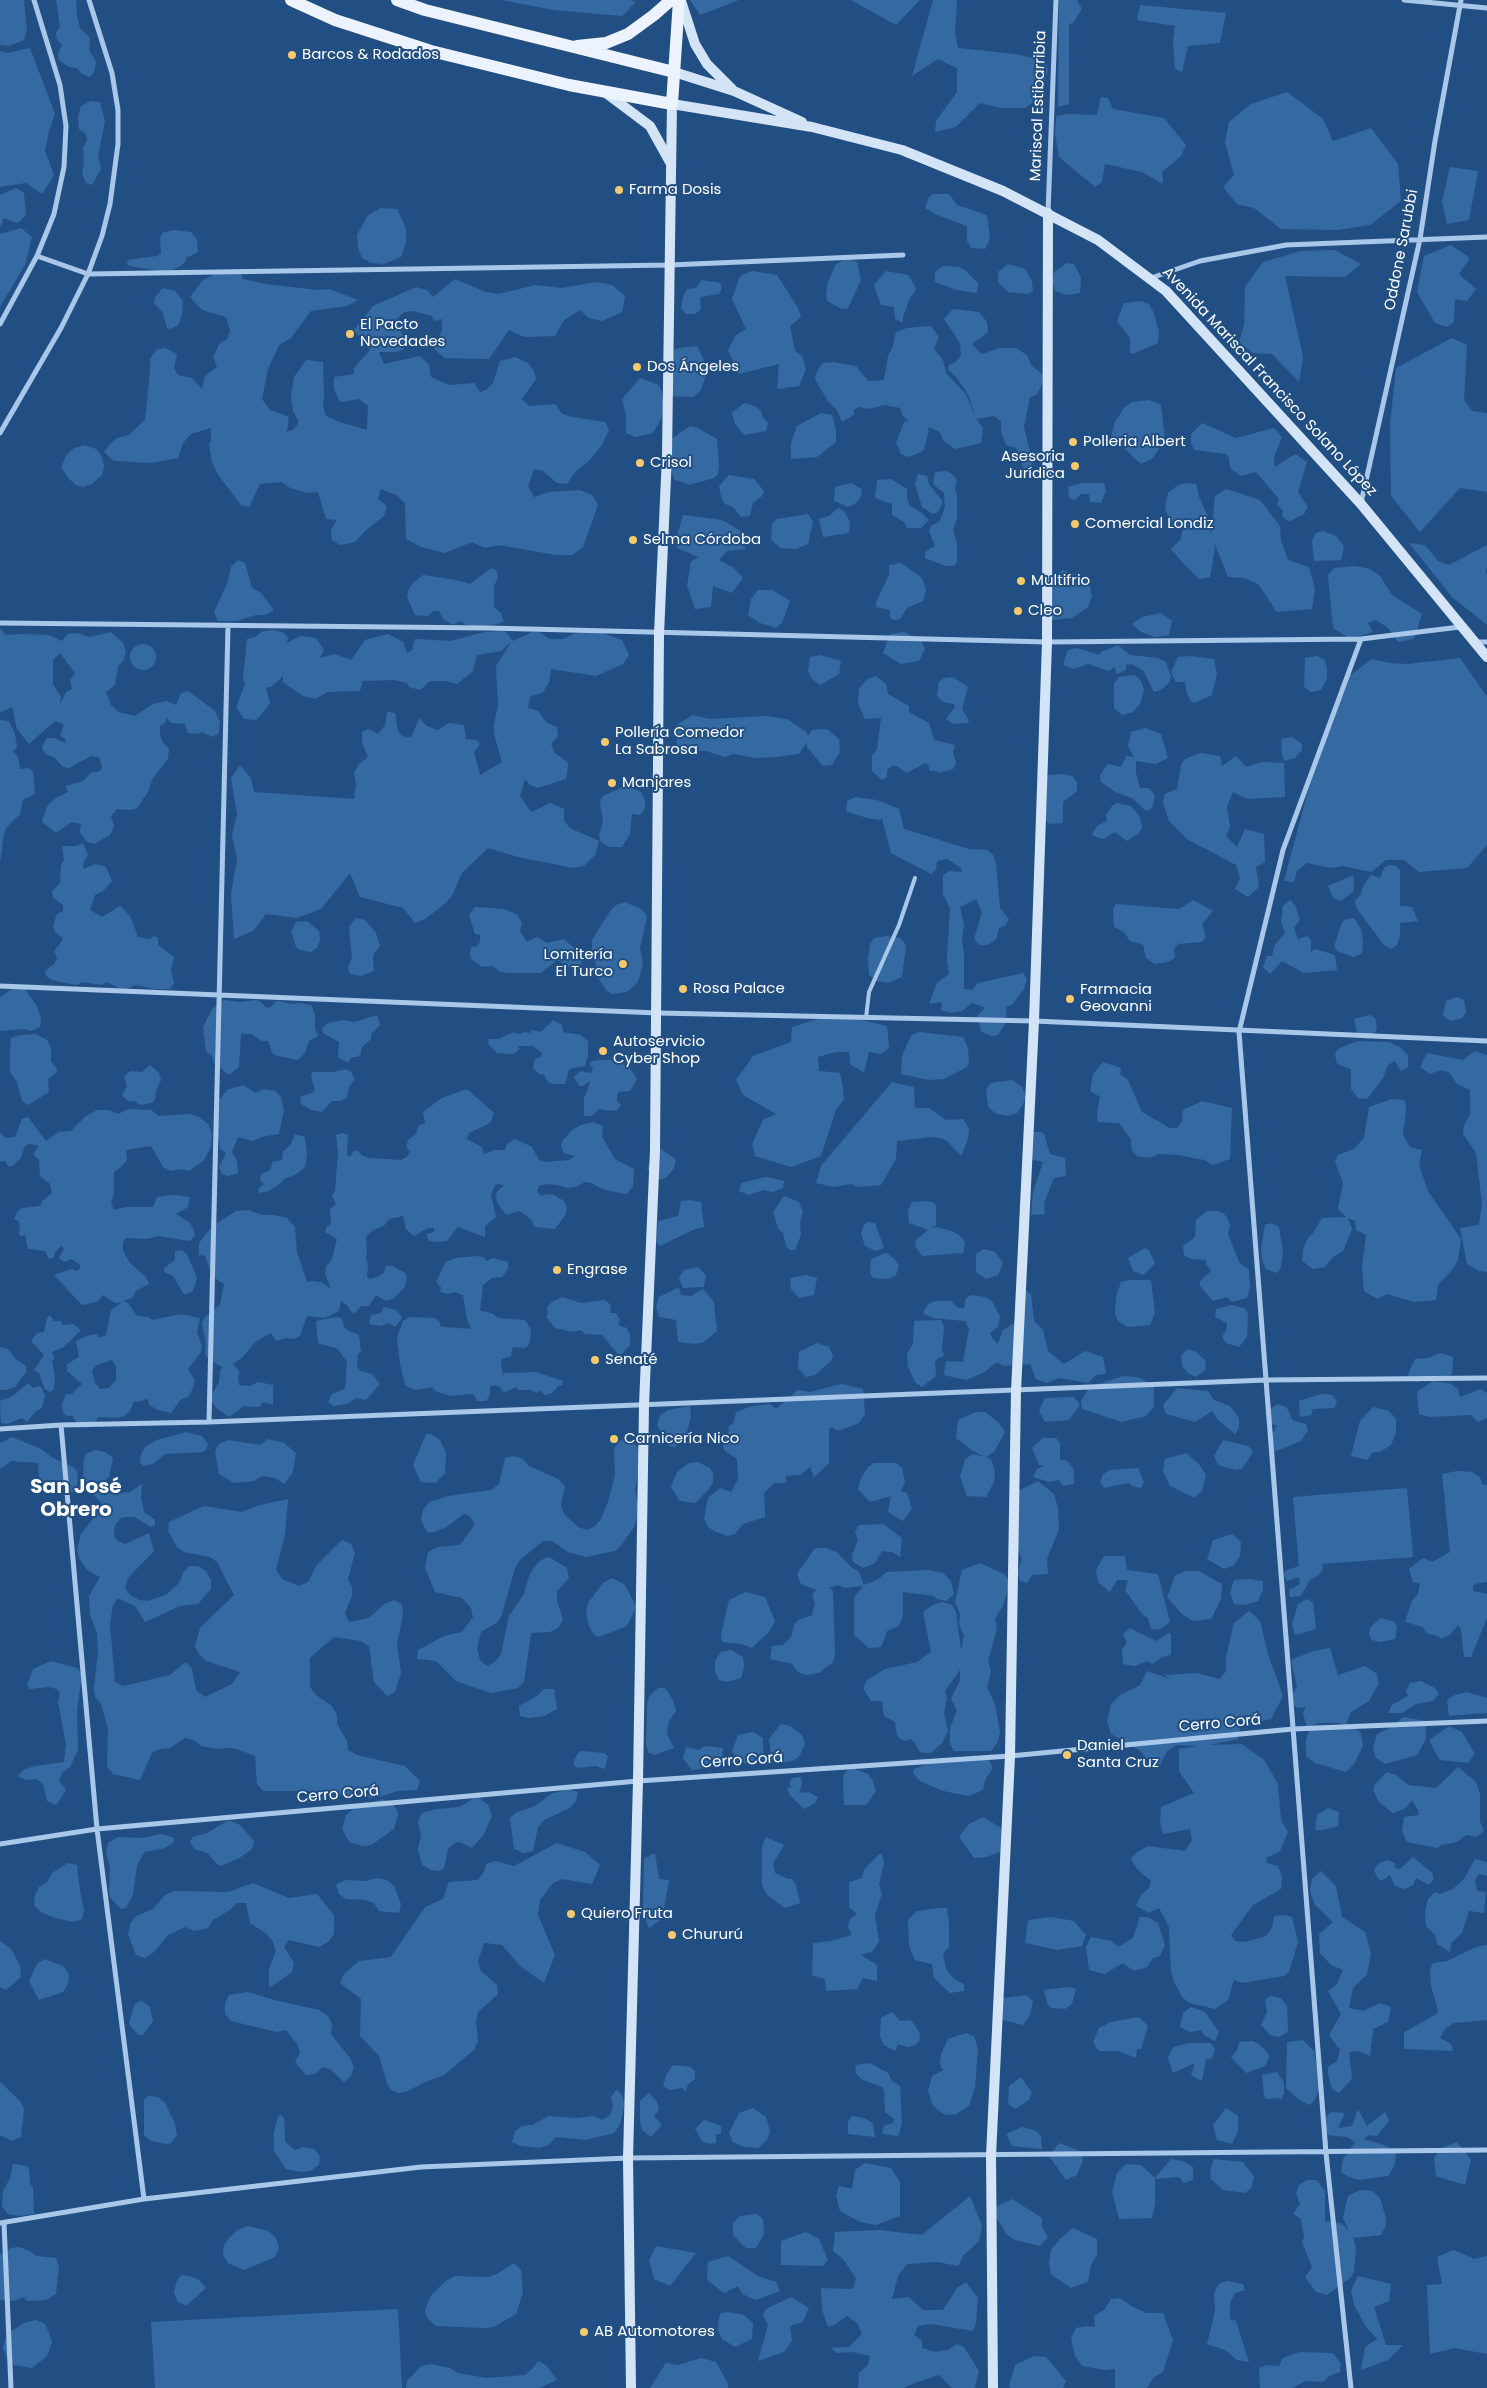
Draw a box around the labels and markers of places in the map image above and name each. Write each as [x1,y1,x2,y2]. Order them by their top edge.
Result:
place label: Barcos & Rodados [302,46,439,64]
marker: Barcos & Rodados [286,49,298,61]
place label: Farma Dosis [629,181,721,199]
marker: Farma Dosis [613,184,625,196]
place label: El Pacto Novedades [360,316,445,351]
marker: El Pacto Novedades [344,328,356,340]
place label: Dos Ángeles [647,358,739,376]
marker: Dos Ángeles [631,361,643,373]
place label: Polleria Albert [1083,433,1186,451]
marker: Polleria Albert [1067,436,1079,448]
place label: Asesoria Jurídica [1001,448,1065,483]
place label: Crisol [650,454,692,472]
marker: Crisol [634,457,646,469]
marker: Asesoria Jurídica [1069,460,1081,472]
place label: Comercial Londiz [1085,515,1213,533]
marker: Comercial Londiz [1069,518,1081,530]
place label: Selma Córdoba [643,531,761,549]
marker: Selma Córdoba [627,534,639,546]
place label: Multifrio [1031,572,1090,590]
marker: Multifrio [1015,575,1027,587]
place label: Cleo [1028,602,1062,620]
marker: Cleo [1012,605,1024,617]
place label: Pollería Comedor La Sabrosa [615,724,745,759]
marker: Pollería Comedor La Sabrosa [599,736,611,748]
place label: Manjares [622,774,691,792]
marker: Manjares [606,777,618,789]
place label: Lomitería El Turco [544,946,613,981]
marker: Lomitería El Turco [617,958,629,970]
place label: Rosa Palace [693,980,785,998]
place label: Farmacia Geovanni [1080,981,1152,1016]
marker: Rosa Palace [677,983,689,995]
marker: Farmacia Geovanni [1064,993,1076,1005]
place label: Autoservicio Cyber Shop [613,1033,705,1068]
marker: Autoservicio Cyber Shop [597,1045,609,1057]
place label: Engrase [567,1261,627,1279]
marker: Engrase [551,1264,563,1276]
place label: Senaté [605,1351,658,1369]
marker: Senaté [589,1354,601,1366]
place label: Carnicería Nico [624,1430,739,1448]
marker: Carnicería Nico [608,1433,620,1445]
place label: Daniel Santa Cruz [1077,1737,1159,1772]
marker: Daniel Santa Cruz [1061,1749,1073,1761]
place label: Quiero Fruta [581,1905,673,1923]
marker: Quiero Fruta [565,1908,577,1920]
place label: Chururú [682,1926,743,1944]
marker: Chururú [666,1929,678,1941]
place label: AB Automotores [594,2323,715,2341]
marker: AB Automotores [578,2326,590,2338]

